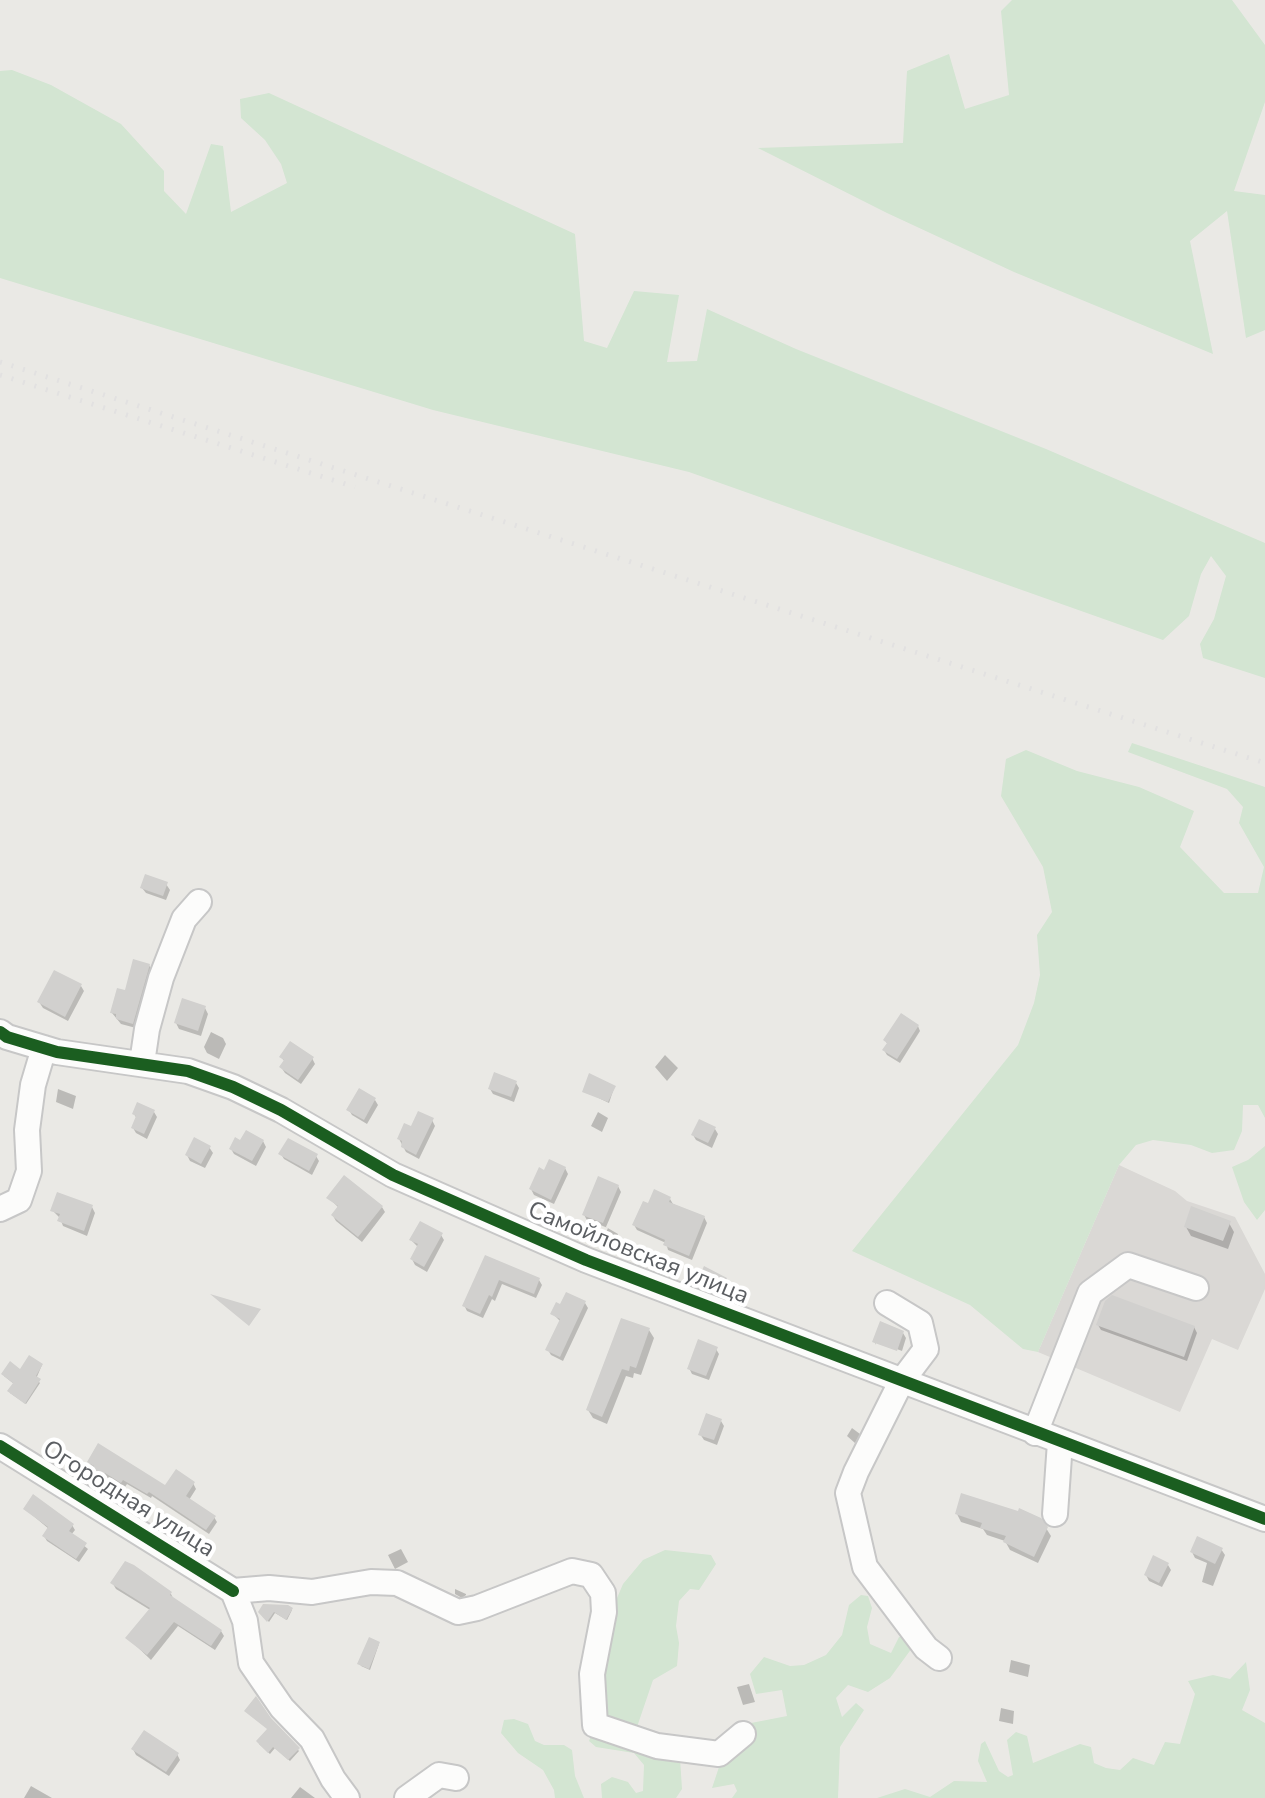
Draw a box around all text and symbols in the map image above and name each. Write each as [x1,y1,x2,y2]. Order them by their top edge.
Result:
street label: Самойловская улица [523,1197,753,1311]
street label: Огородная улица [37,1435,219,1565]

